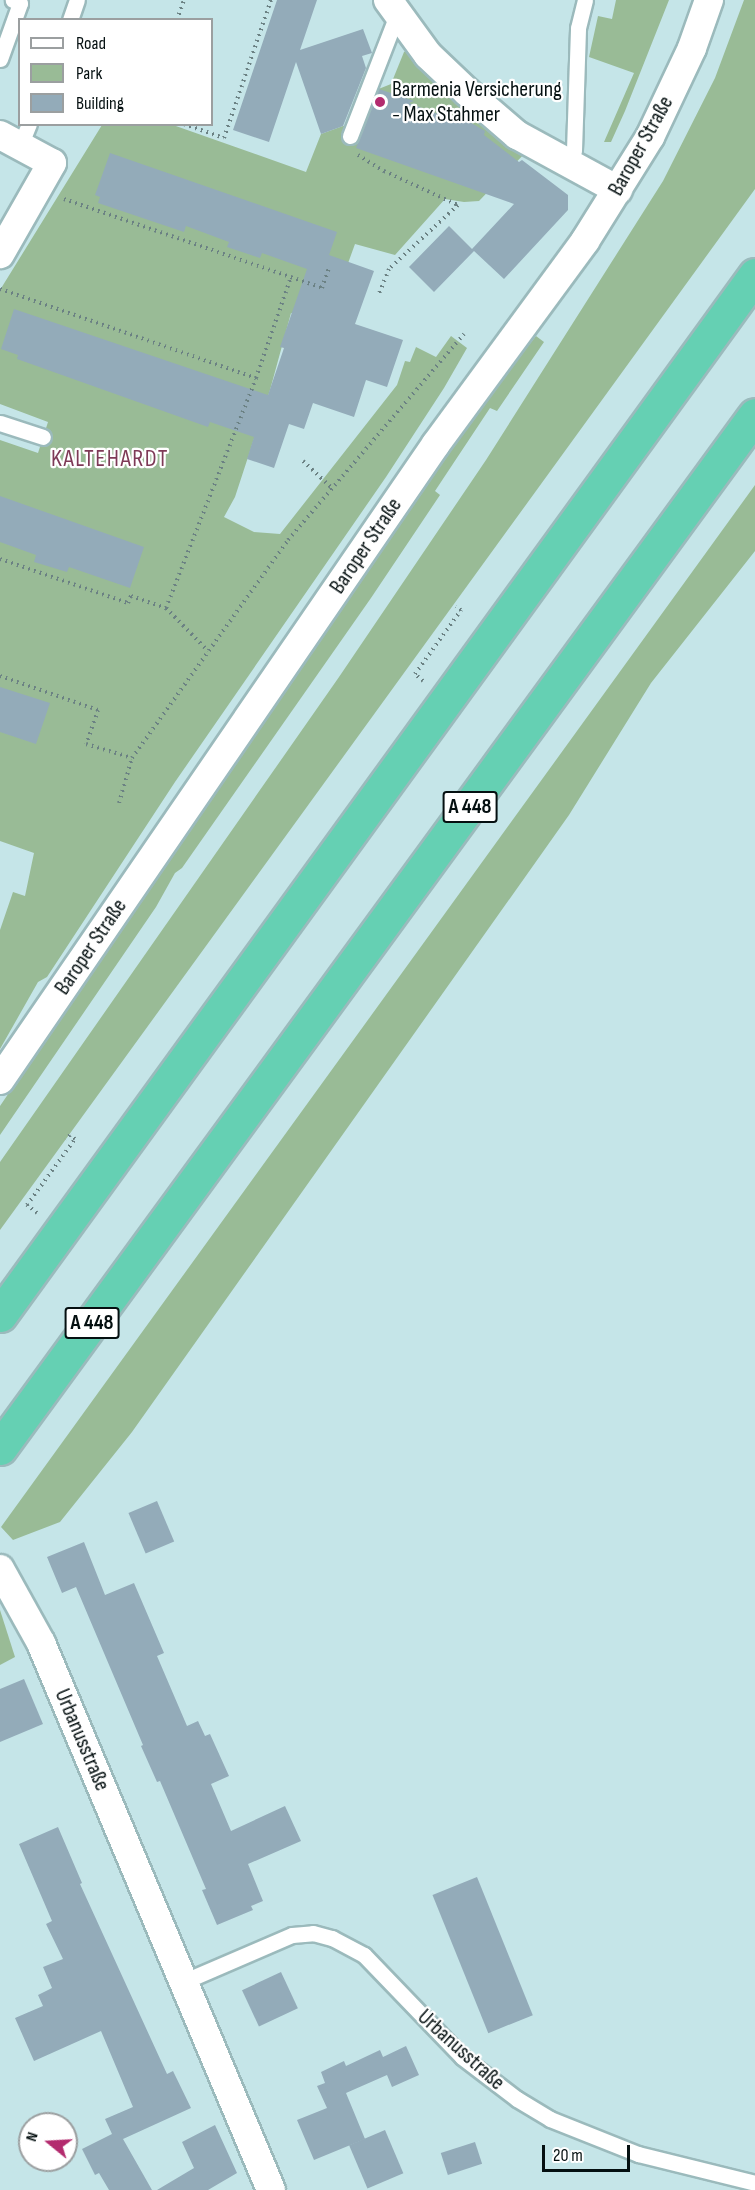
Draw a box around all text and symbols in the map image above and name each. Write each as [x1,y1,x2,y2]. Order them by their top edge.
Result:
legend [18,18,213,126]
text: Road [76,33,106,54]
text: Park [76,63,102,84]
place label: Barmenia Versicherung - Max Stahmer [392,76,562,128]
street label: Baroper Straße [603,92,679,200]
text: Building [76,93,124,114]
marker: Barmenia Versicherung - Max Stahmer [373,95,387,109]
district label: KALTEHARDT [51,445,169,473]
street label: Baroper Straße [324,493,408,599]
road number: A 448 [442,789,498,825]
street label: Baroper Straße [49,894,133,1000]
road number: A 448 [64,1305,121,1341]
street label: Urbanusstraße [49,1685,115,1795]
street label: Urbanusstraße [412,2004,510,2096]
north arrow [18,2112,78,2172]
text: N [22,2130,43,2144]
scale bar [545,2133,634,2171]
text: 20 m [553,2145,583,2166]

